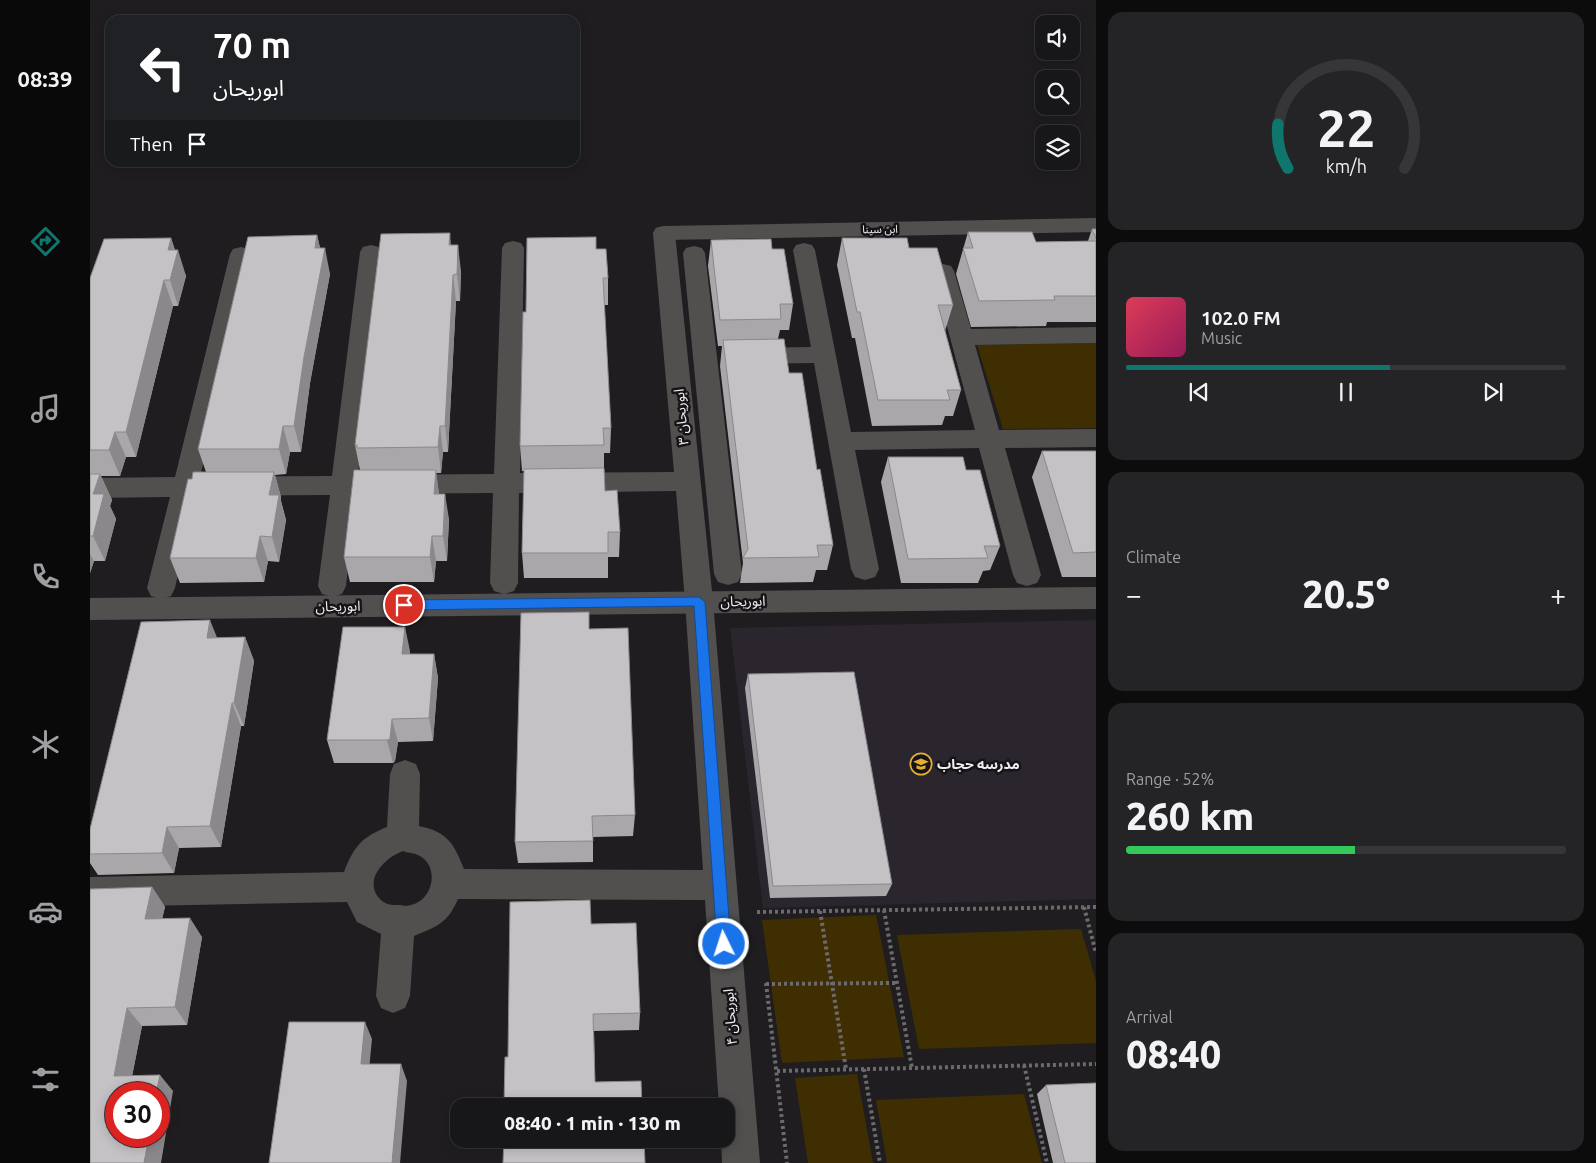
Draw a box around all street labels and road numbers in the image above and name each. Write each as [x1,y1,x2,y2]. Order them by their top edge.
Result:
street label: ابن سینا [862,223,898,236]
street label: ابوریحان ۳ [671,388,692,446]
street label: ابوریحان [720,593,766,610]
street label: ابوریحان [315,598,361,615]
street label: ابوریحان ۴ [720,988,741,1046]

